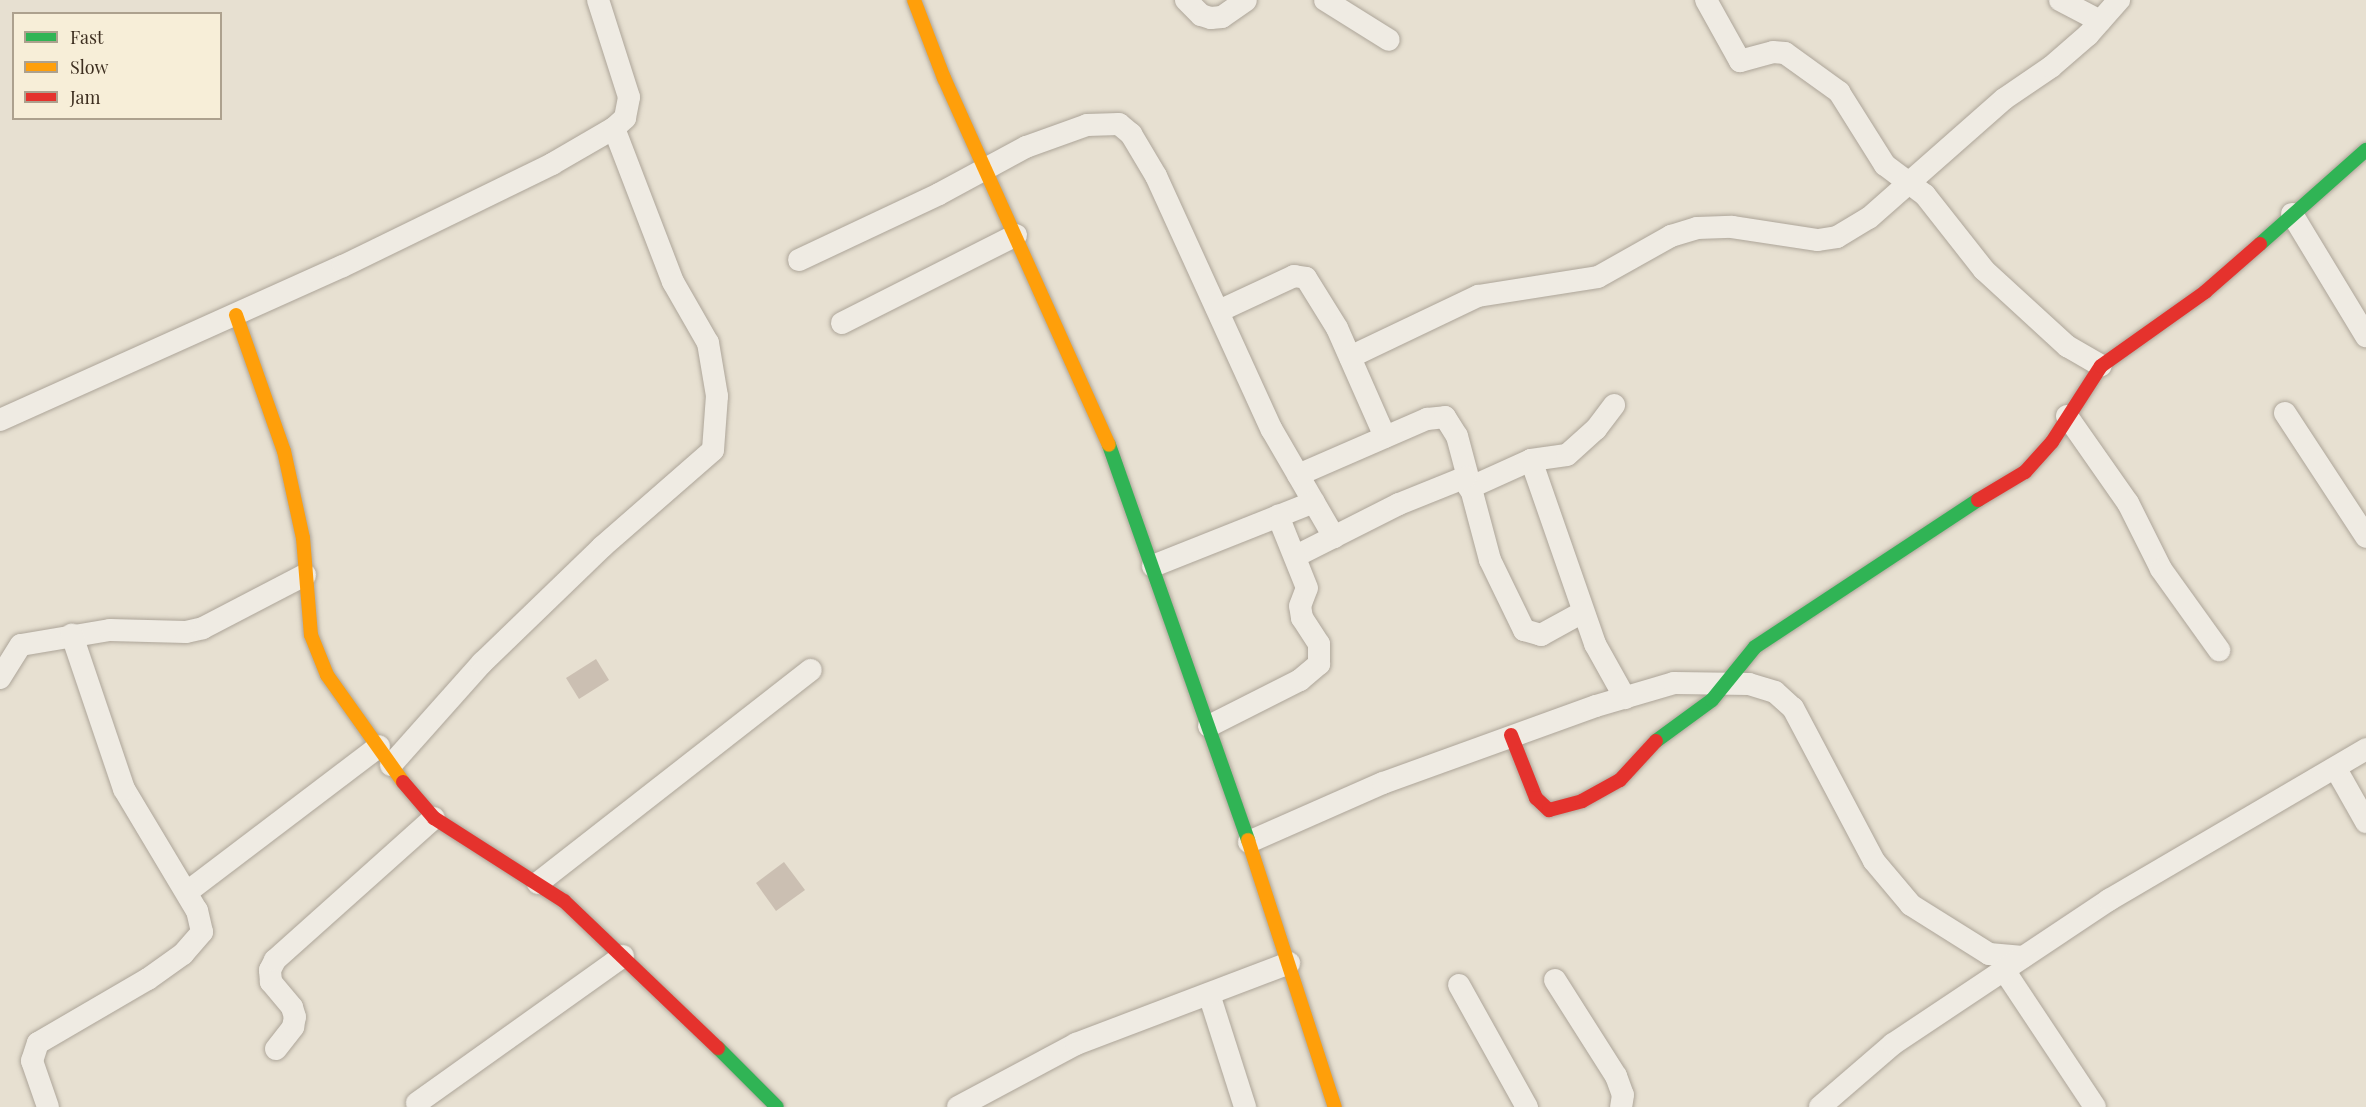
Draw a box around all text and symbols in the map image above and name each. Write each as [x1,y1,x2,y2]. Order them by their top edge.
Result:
legend [12,12,222,120]
text: Fast [70,25,103,49]
text: Slow [70,55,108,79]
text: Jam [70,85,100,109]

